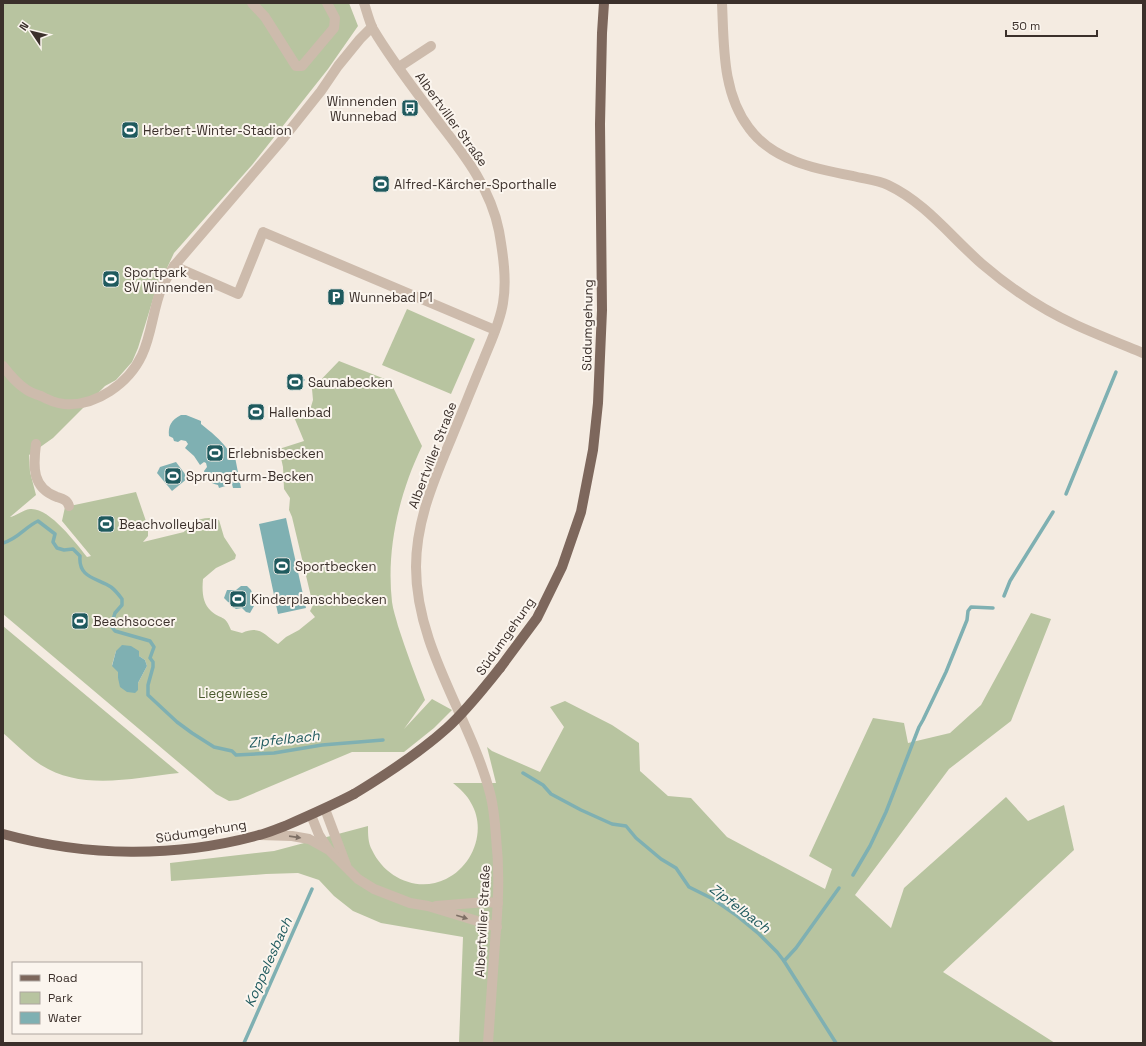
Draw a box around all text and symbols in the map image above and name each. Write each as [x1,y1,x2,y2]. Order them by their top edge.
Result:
north arrow [12,12,52,52]
scale bar [1006,12,1097,38]
text: 50 m [1012,18,1040,34]
text: N [16,19,32,33]
street label: Albertviller Straße [412,69,492,170]
place label: Winnenden Wunnebad [327,93,397,125]
bus stop icon: Winnenden Wunnebad [400,98,420,118]
sports icon: Herbert-Winter-Stadion [120,120,140,140]
place label: Herbert-Winter-Stadion [143,122,292,139]
sports icon: Alfred-Kärcher-Sporthalle [371,174,391,194]
place label: Alfred-Kärcher-Sporthalle [394,176,557,193]
place label: Sportpark SV Winnenden [124,264,213,296]
sports icon: Sportpark SV Winnenden [101,269,121,289]
street label: Südumgehung [578,279,597,371]
parking icon: Wunnebad P1 [326,287,346,307]
place label: Wunnebad P1 [349,289,433,306]
sports icon: Saunabecken [285,372,305,392]
place label: Saunabecken [308,374,393,391]
street label: Albertviller Straße [404,399,461,511]
sports icon: Hallenbad [246,402,266,422]
place label: Hallenbad [269,404,331,421]
sports icon: Erlebnisbecken [205,443,225,463]
place label: Erlebnisbecken [228,445,324,462]
sports icon: Sprungturm-Becken [163,466,183,486]
place label: Sprungturm-Becken [186,468,314,485]
sports icon: Beachvolleyball [96,514,116,534]
place label: Beachvolleyball [119,516,217,533]
sports icon: Sportbecken [272,556,292,576]
place label: Sportbecken [295,558,376,575]
sports icon: Kinderplanschbecken [228,589,248,609]
place label: Kinderplanschbecken [251,591,387,608]
street label: Südumgehung [472,594,539,679]
sports icon: Beachsoccer [70,611,90,631]
place label: Beachsoccer [93,613,175,630]
park label: Liegewiese [198,685,268,702]
water label: Zipfelbach [247,726,321,752]
street label: Südumgehung [155,816,248,847]
one-way arrow [289,834,301,840]
street label: Albertviller Straße [471,864,494,978]
water label: Zipfelbach [706,879,774,937]
water label: Koppelesbach [240,914,296,1010]
one-way arrow [456,914,468,920]
legend [12,962,142,1034]
text: Road [48,970,77,986]
text: Park [48,990,73,1006]
text: Water [48,1010,82,1026]

